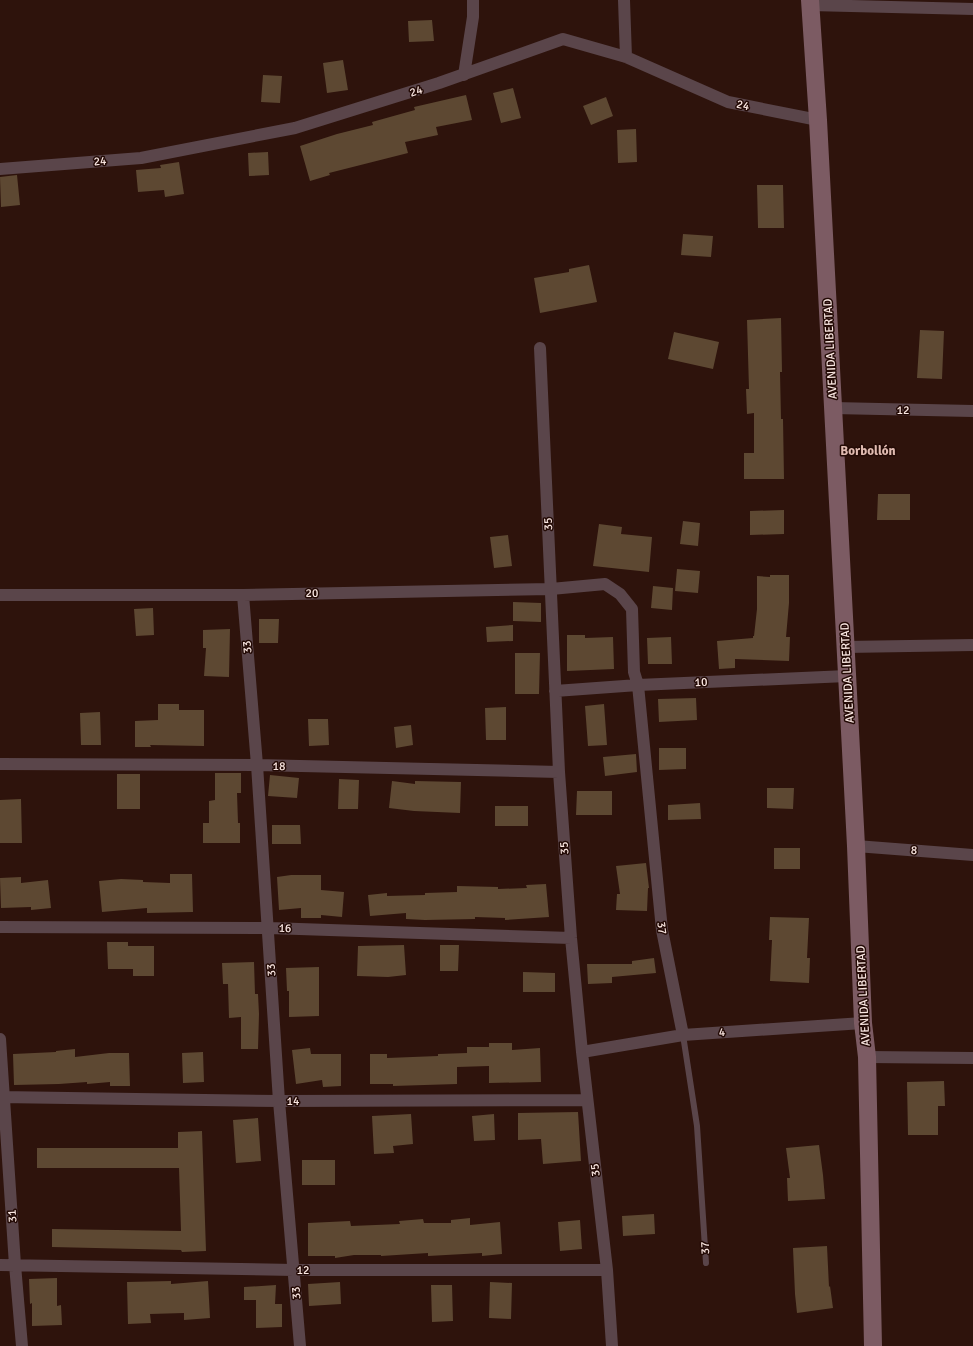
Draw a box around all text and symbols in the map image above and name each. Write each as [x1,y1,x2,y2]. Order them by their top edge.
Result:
street label: 24 [408,82,425,101]
street label: 24 [735,97,751,114]
street label: 24 [93,153,108,170]
street label: AVENIDA LIBERTAD [820,298,841,400]
street label: 12 [896,403,910,418]
district label: Borbollón [840,443,896,459]
street label: 35 [541,517,556,531]
street label: 20 [305,586,319,601]
street label: AVENIDA LIBERTAD [837,622,858,724]
street label: 33 [239,640,256,654]
street label: 10 [694,675,708,690]
street label: 18 [272,759,286,774]
street label: 35 [557,841,572,855]
street label: 8 [910,843,918,858]
street label: 16 [278,921,292,936]
street label: 37 [653,921,670,936]
street label: AVENIDA LIBERTAD [853,945,874,1047]
street label: 33 [264,963,279,977]
street label: 4 [718,1025,726,1040]
street label: 14 [287,1094,300,1109]
street label: 35 [587,1163,604,1177]
street label: 31 [5,1209,20,1223]
street label: 37 [698,1241,713,1255]
street label: 12 [297,1263,309,1278]
street label: 33 [288,1286,305,1300]

